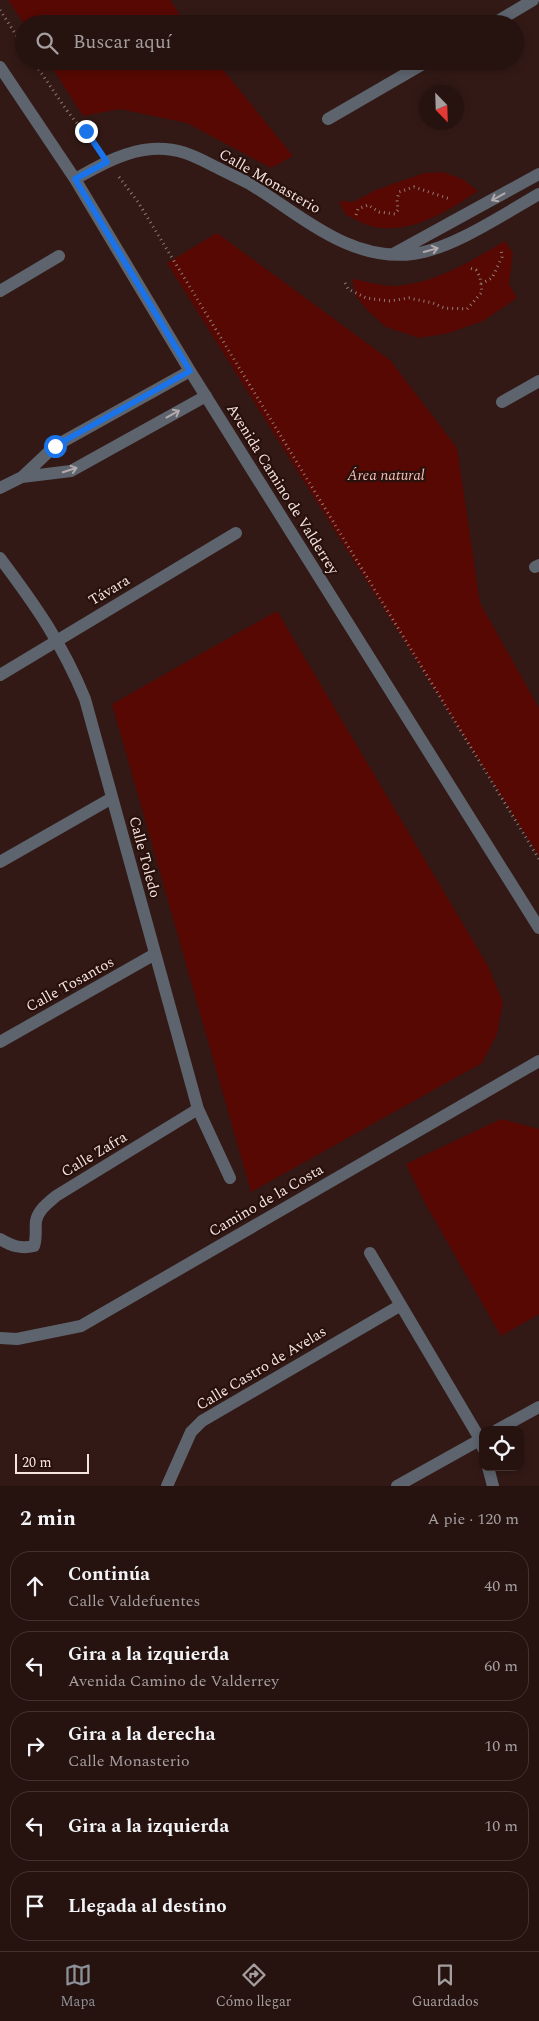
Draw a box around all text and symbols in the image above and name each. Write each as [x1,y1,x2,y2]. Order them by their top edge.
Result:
search box [15,15,524,70]
text: Buscar aquí [73,28,172,57]
icon: search [33,29,61,57]
north arrow [419,85,464,130]
route end [75,120,98,143]
street label: Calle Monasterio [215,143,325,220]
one-way arrow [491,192,505,202]
one-way arrow [423,245,439,254]
street label: Avenida Camino de Valderrey [220,399,345,580]
one-way arrow [165,409,180,419]
route start [44,435,67,458]
one-way arrow [62,464,78,474]
park label: Área natural [346,464,425,487]
street label: Távara [84,569,135,612]
street label: Calle Toledo [123,814,166,900]
street label: Calle Tosantos [22,951,119,1018]
street label: Calle Zafra [57,1125,132,1183]
street label: Camino de la Costa [205,1158,329,1243]
street label: Calle Castro de Avelas [192,1320,331,1417]
map controls [479,1426,524,1471]
button: locate [479,1426,524,1471]
scale bar [15,1451,89,1474]
text: 20 m [22,1452,52,1473]
text: 2 min [20,1503,76,1535]
text: A pie · 120 m [427,1507,519,1531]
text: Continúa [68,1560,150,1589]
icon: ahead [21,1572,49,1600]
text: 40 m [484,1574,518,1598]
text: Calle Valdefuentes [68,1589,201,1613]
text: Gira a la izquierda [68,1640,229,1669]
icon: left [21,1652,49,1680]
text: 60 m [484,1654,518,1678]
text: Avenida Camino de Valderrey [68,1669,279,1693]
text: Gira a la derecha [68,1720,215,1749]
icon: right [21,1732,49,1760]
text: 10 m [484,1734,518,1758]
text: Calle Monasterio [68,1749,190,1773]
icon: left [21,1812,49,1840]
text: Gira a la izquierda [68,1812,229,1841]
text: 10 m [484,1814,518,1838]
icon: arrive [21,1892,49,1920]
text: Llegada al destino [68,1892,227,1921]
tab: Mapa [60,1961,95,2012]
tab: Cómo llegar [216,1961,291,2012]
tab: Guardados [412,1961,479,2012]

